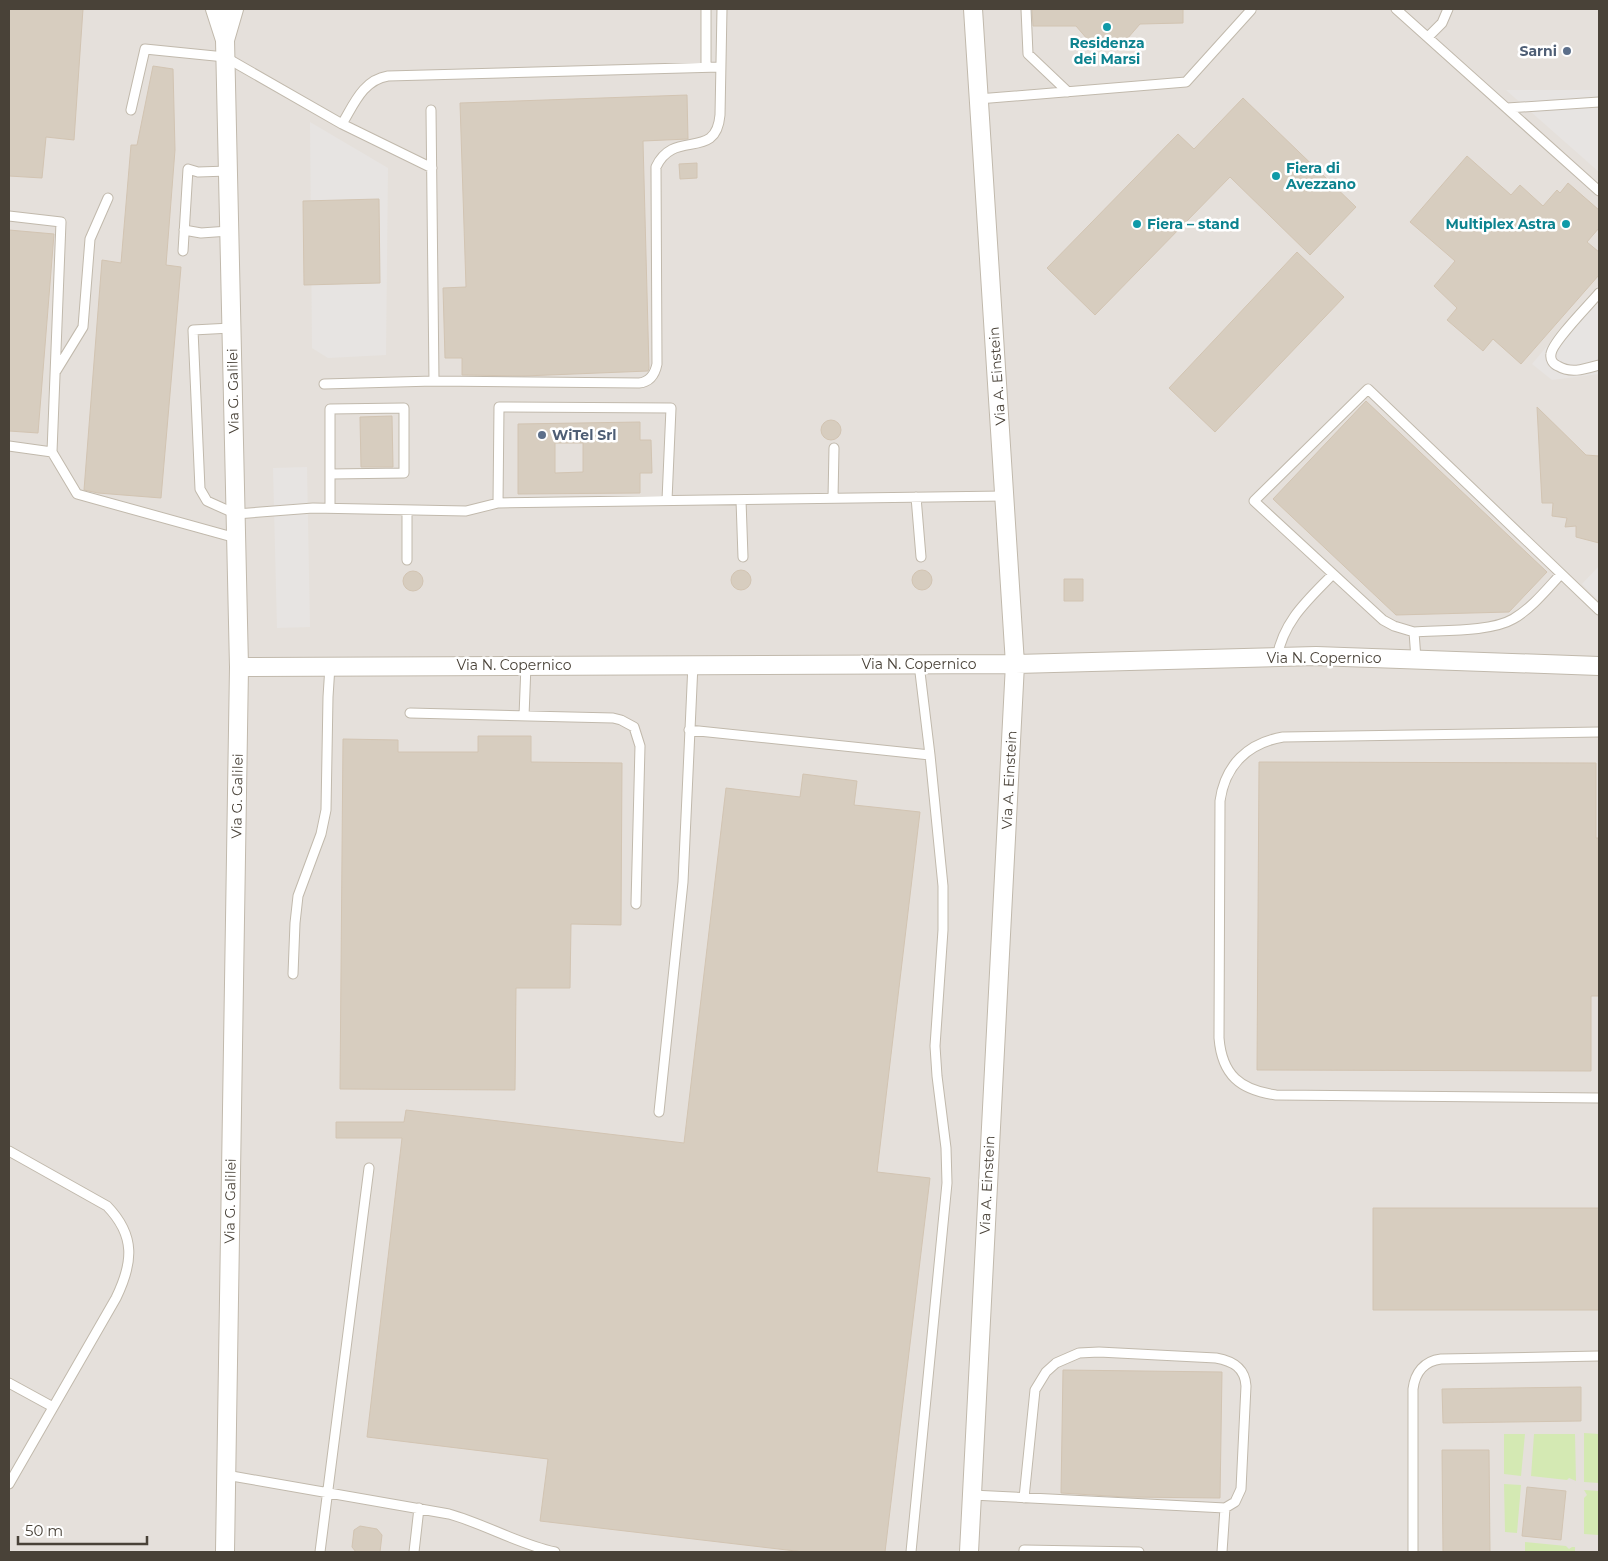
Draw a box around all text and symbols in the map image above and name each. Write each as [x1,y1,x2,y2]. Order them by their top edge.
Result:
marker: Residenza dei Marsi [1101,21,1113,33]
place label: Residenza dei Marsi [1069,34,1145,68]
place label: Sarni [1520,42,1557,60]
marker: Sarni [1561,45,1573,57]
place label: Fiera di Avezzano [1285,159,1356,193]
marker: Fiera di Avezzano [1270,170,1282,182]
place label: Fiera – stand [1147,215,1239,233]
place label: Multiplex Astra [1445,215,1556,233]
marker: Fiera – stand [1131,218,1143,230]
marker: Multiplex Astra [1560,218,1572,230]
street label: Via A. Einstein [985,326,1009,426]
street label: Via G. Galilei [223,348,243,434]
place label: WiTel Srl [552,426,616,444]
marker: WiTel Srl [536,429,548,441]
street label: Via N. Copernico [1267,649,1382,667]
street label: Via N. Copernico [862,655,977,673]
street label: Via N. Copernico [457,656,572,674]
street label: Via A. Einstein [997,730,1021,830]
street label: Via G. Galilei [227,753,247,839]
street label: Via A. Einstein [975,1135,999,1235]
street label: Via G. Galilei [220,1158,240,1244]
scale bar [18,1514,146,1546]
text: 50 m [25,1521,63,1540]

